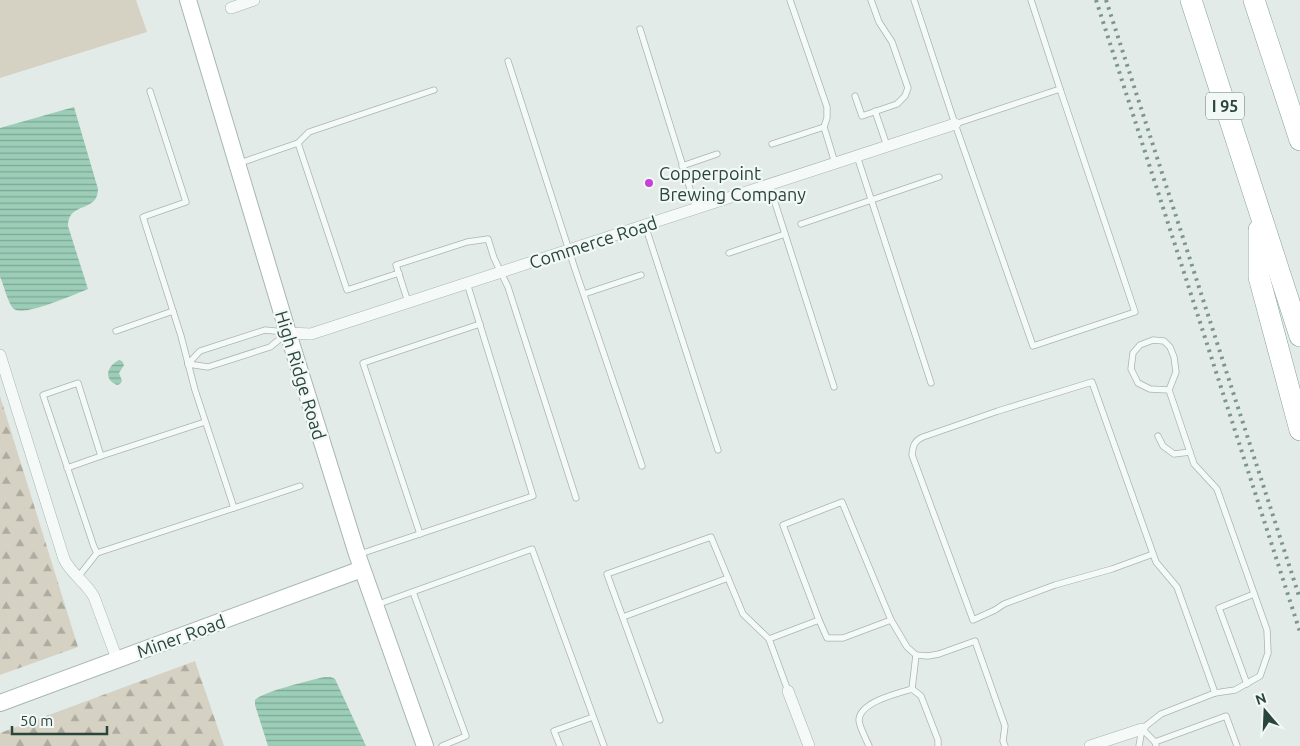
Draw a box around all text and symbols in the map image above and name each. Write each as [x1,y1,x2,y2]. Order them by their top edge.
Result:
road number: I 95 [1206,92,1244,120]
place label: Copperpoint Brewing Company [659,163,806,204]
marker: Copperpoint Brewing Company [643,177,655,189]
street label: Commerce Road [527,212,659,272]
street label: High Ridge Road [272,308,330,442]
street label: Miner Road [134,611,228,661]
north arrow [1240,686,1290,736]
text: N [1253,689,1268,708]
scale bar [12,704,108,736]
text: 50 m [20,712,53,729]

